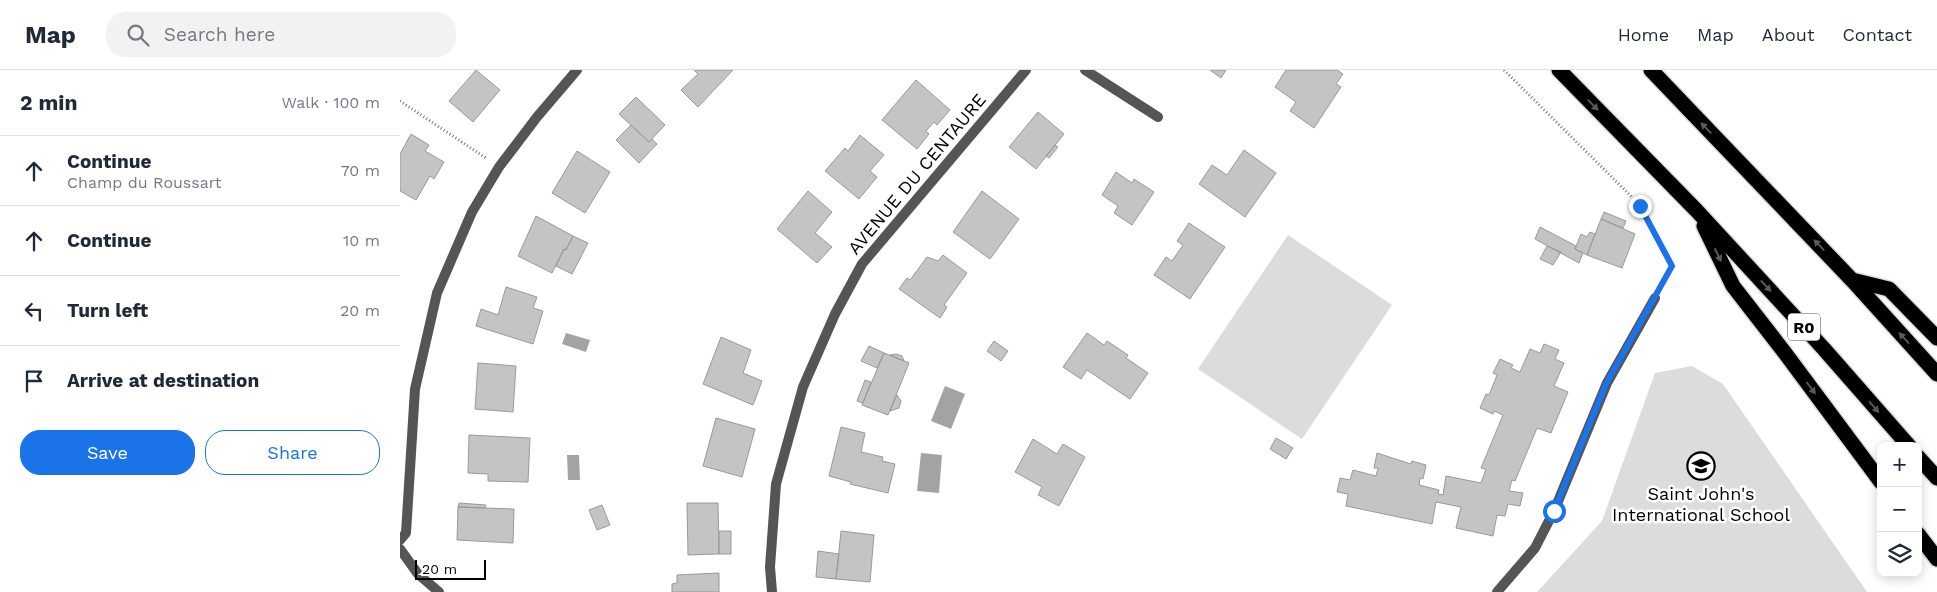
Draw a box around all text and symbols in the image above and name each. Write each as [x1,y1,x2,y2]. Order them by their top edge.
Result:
search box [106,12,456,57]
text: Map [25,21,76,49]
icon: search [124,21,152,49]
text: Search here [164,23,275,46]
text: Home [1618,24,1669,45]
text: Map [1697,24,1734,45]
text: About [1762,24,1814,45]
text: Contact [1842,24,1912,45]
street label: AVENUE DU CENTAURE [843,89,990,258]
text: 2 min [20,90,77,115]
text: Walk · 100 m [282,93,380,112]
one-way arrow [1587,99,1599,111]
one-way arrow [1700,122,1712,134]
text: Continue [67,150,151,173]
icon: ahead [20,157,48,185]
text: 70 m [341,161,380,180]
text: Champ du Roussart [67,173,222,192]
route end [1629,195,1652,218]
icon: ahead [20,227,48,255]
text: Continue [67,229,151,252]
text: 10 m [343,231,380,250]
one-way arrow [1813,239,1825,251]
one-way arrow [1714,248,1722,262]
one-way arrow [1760,279,1772,291]
icon: left [20,297,48,325]
text: Turn left [67,299,148,322]
text: 20 m [340,301,380,320]
road number: R0 [1788,313,1820,340]
one-way arrow [1899,331,1910,344]
icon: arrive [20,367,48,395]
text: Arrive at destination [67,369,259,392]
one-way arrow [1806,381,1816,395]
one-way arrow [1869,400,1880,413]
button: Save [20,430,195,475]
button: Share [205,430,380,475]
map controls [1877,442,1922,577]
button: + [1877,442,1922,487]
school or university icon: Saint John's International School [1686,451,1716,481]
place label: Saint John's International School [1612,483,1790,525]
button: − [1877,487,1922,532]
route start [1543,500,1566,523]
button: layers [1877,532,1922,577]
scale bar [415,557,486,580]
text: 20 m [422,561,457,577]

